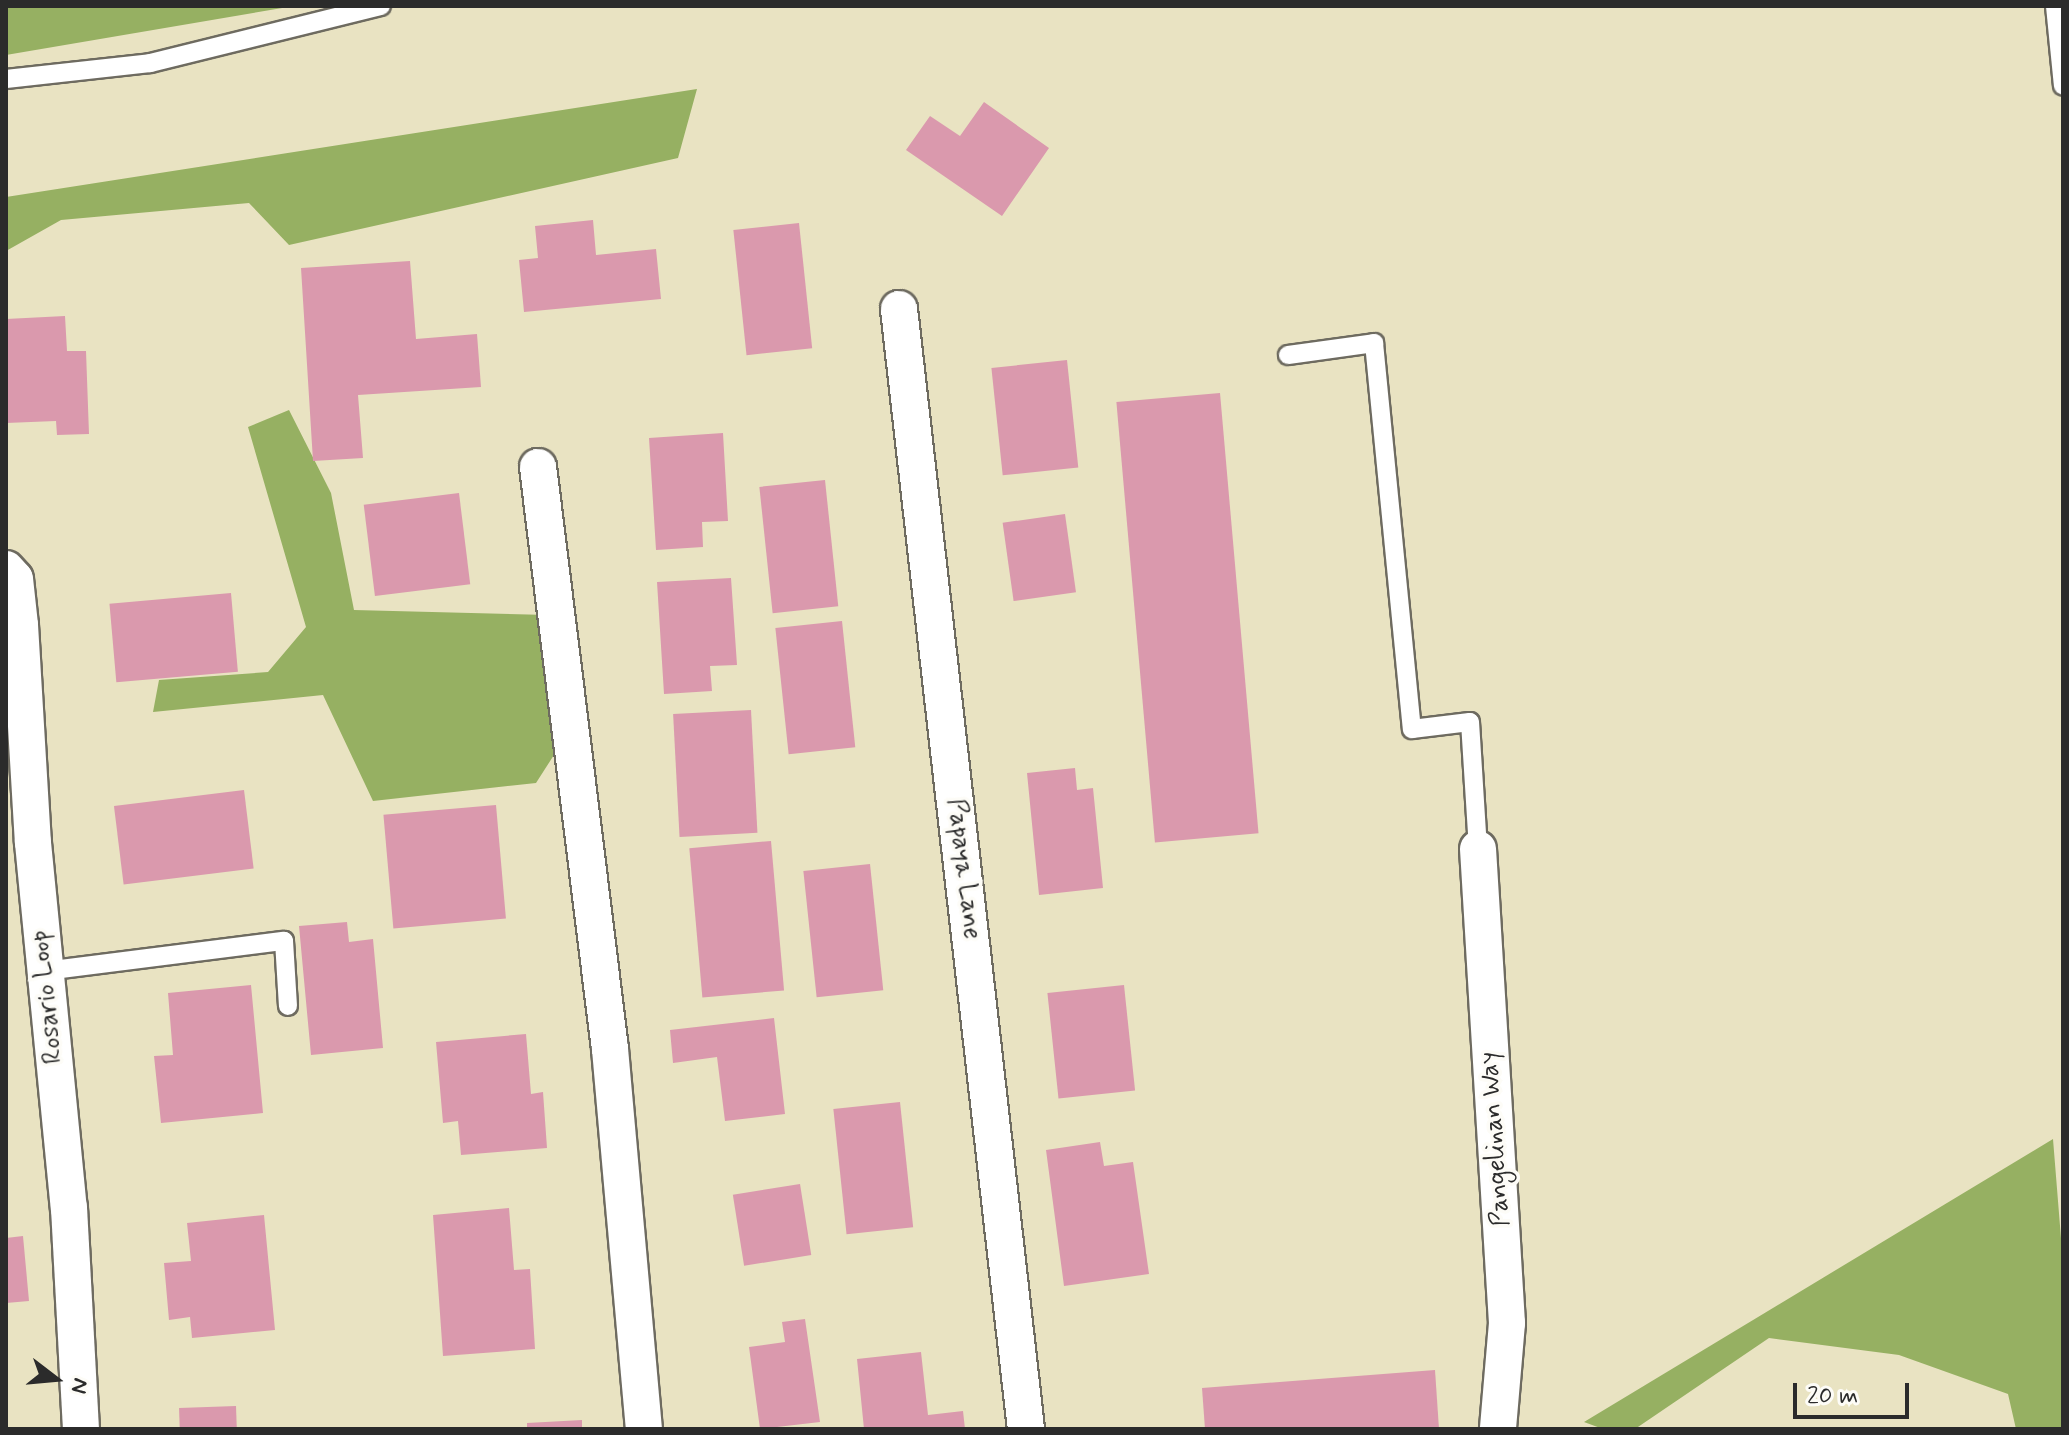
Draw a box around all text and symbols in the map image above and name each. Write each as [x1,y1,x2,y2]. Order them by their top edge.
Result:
street label: Papaya Lane [939,797,987,941]
street label: Rosario Loop [25,928,71,1066]
street label: Pangelinan Way [1474,1048,1518,1230]
north arrow [16,1339,96,1419]
scale bar [1797,1367,1913,1417]
text: N [64,1375,95,1397]
text: 20 m [1807,1381,1858,1412]

